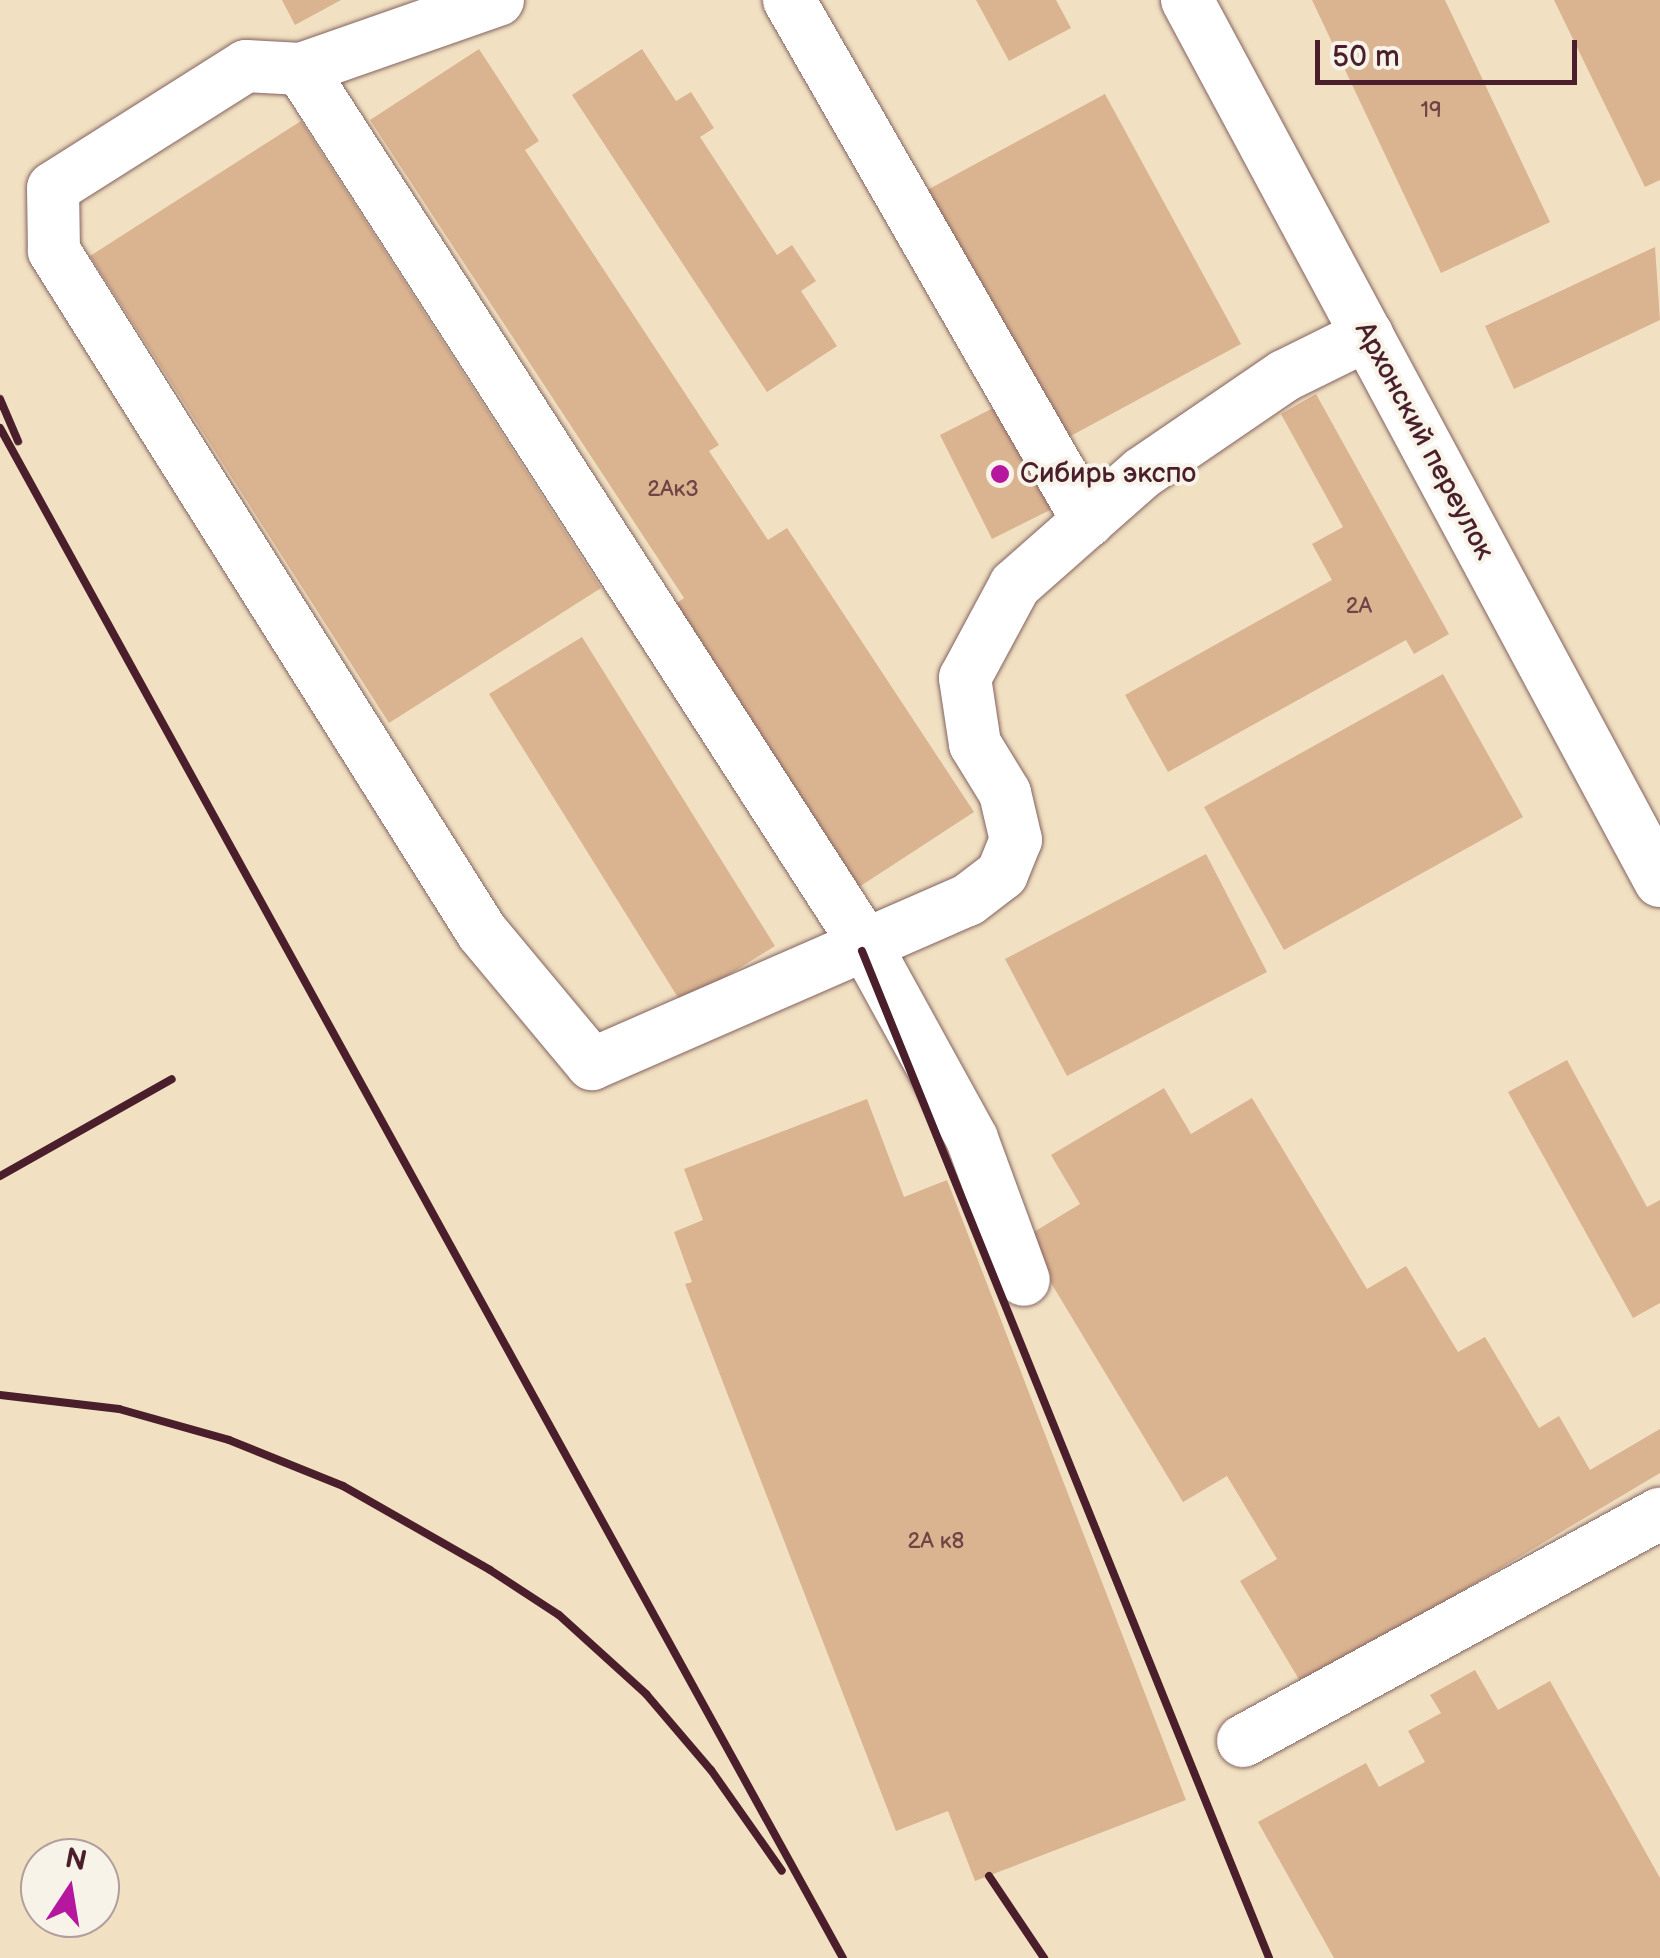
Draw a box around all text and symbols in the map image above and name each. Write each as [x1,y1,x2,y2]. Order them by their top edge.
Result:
scale bar [1320,20,1582,82]
text: 50 m [1332,39,1400,75]
house number: 19 [1420,98,1442,124]
street label: Архонский переулок [1347,316,1501,566]
place label: Сибирь экспо [1020,457,1196,491]
marker: Сибирь экспо [989,463,1011,485]
house number: 2Ак3 [647,477,699,503]
house number: 2А [1346,594,1372,620]
house number: 2А к8 [908,1529,964,1555]
north arrow [20,1838,120,1938]
text: N [62,1842,90,1878]

